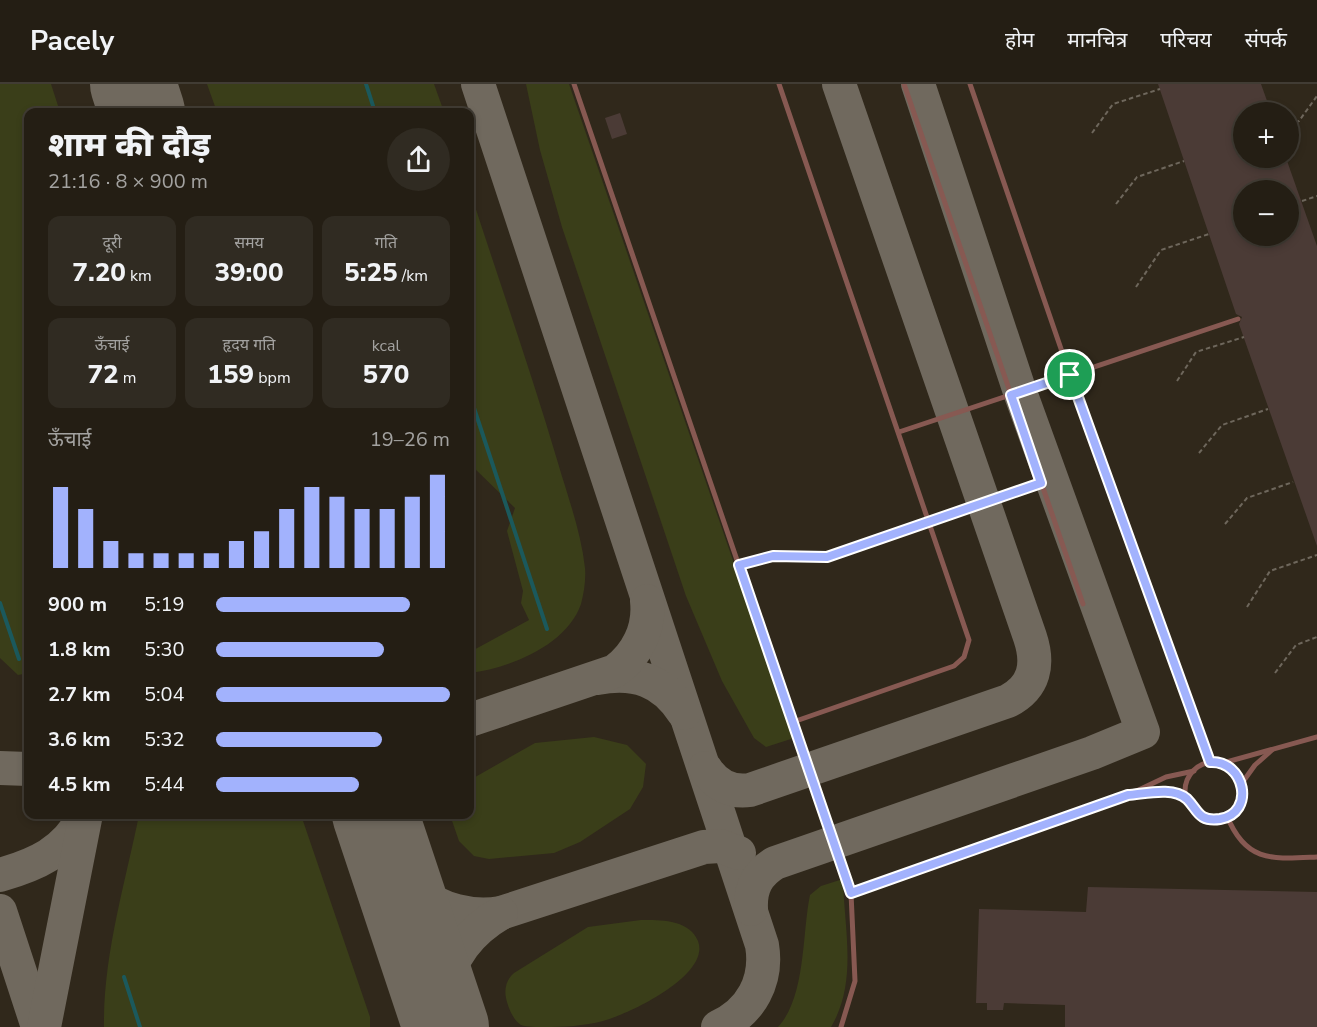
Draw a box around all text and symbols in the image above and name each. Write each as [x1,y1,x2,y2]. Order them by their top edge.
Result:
text: Pacely [30,22,114,60]
text: होम [1005,26,1034,54]
text: मानचित्र [1067,26,1127,54]
text: परिचय [1160,26,1212,54]
text: संपर्क [1245,26,1287,54]
map controls [1233,102,1299,246]
button: + [1233,102,1299,168]
text: शाम की दौड़ [48,123,210,168]
button: share [387,128,450,191]
text: 21:16 · 8 × 900 m [48,168,208,195]
button: − [1233,180,1299,246]
text: दूरी [102,232,122,254]
text: समय [234,232,264,254]
text: गति [375,232,397,254]
text: 7.20 [72,255,126,290]
text: 39:00 [214,255,284,290]
text: 5:25 [344,255,398,290]
text: km [126,265,152,287]
text: /km [398,265,428,287]
text: ऊँचाई [95,334,129,356]
text: हृदय गति [223,334,275,356]
text: kcal [372,335,400,357]
pin [1044,349,1095,400]
text: 72 [87,357,119,392]
text: 159 [207,357,254,392]
text: 570 [363,357,409,392]
icon: arrive [1053,358,1086,391]
text: m [119,367,137,389]
text: bpm [254,367,291,389]
text: ऊँचाई [48,426,91,453]
text: 19–26 m [370,426,450,453]
text: 900 m [48,591,107,618]
text: 5:19 [144,591,185,618]
text: 1.8 km [48,636,111,663]
text: 5:30 [144,636,185,663]
text: 2.7 km [48,681,111,708]
text: 5:04 [144,681,185,708]
text: 3.6 km [48,726,111,753]
text: 5:32 [144,726,185,753]
text: 4.5 km [48,771,111,798]
text: 5:44 [144,771,185,798]

